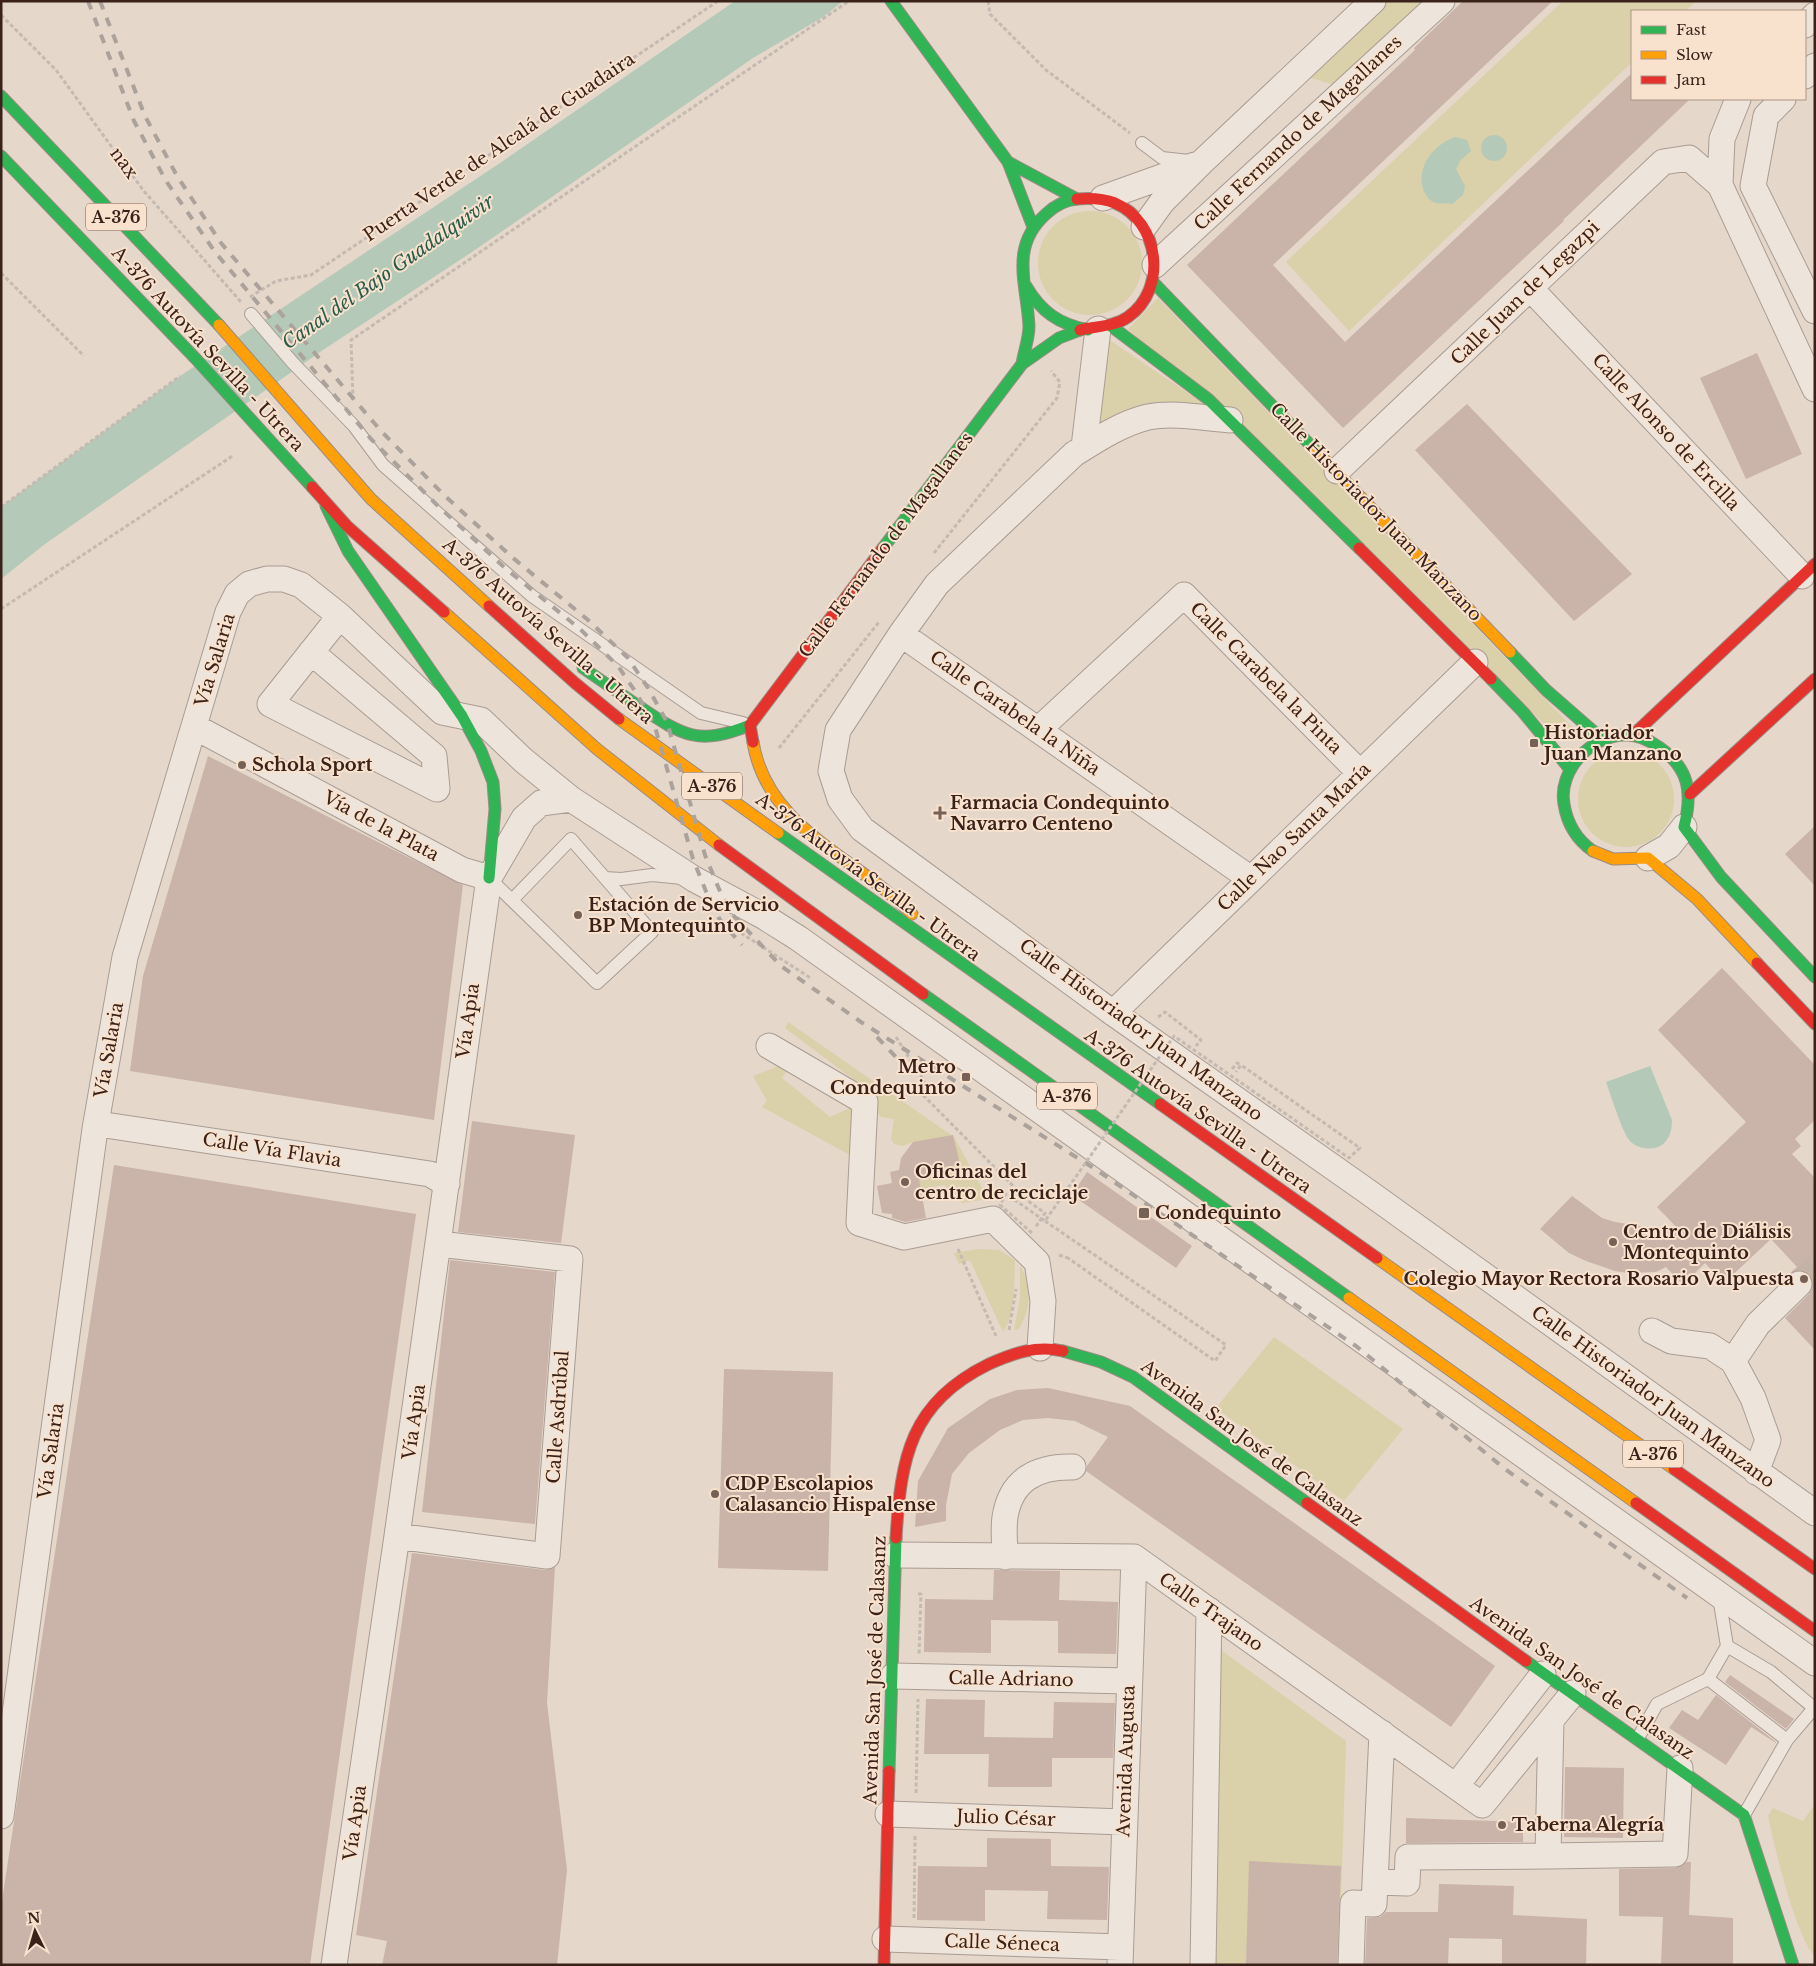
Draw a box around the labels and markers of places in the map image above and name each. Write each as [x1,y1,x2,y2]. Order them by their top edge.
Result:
place label: Historiador Juan Manzano [1540,722,1682,765]
marker: Historiador Juan Manzano [1528,737,1540,749]
place label: Schola Sport [252,754,373,776]
marker: Schola Sport [236,759,248,771]
place label: Farmacia Condequinto Navarro Centeno [950,792,1169,835]
marker: Farmacia Condequinto Navarro Centeno [934,807,946,819]
place label: Estación de Servicio BP Montequinto [588,894,779,937]
marker: Estación de Servicio BP Montequinto [572,909,584,921]
place label: Metro Condequinto [830,1056,956,1099]
marker: Metro Condequinto [960,1071,972,1083]
place label: Oficinas del centro de reciclaje [915,1161,1088,1204]
marker: Oficinas del centro de reciclaje [899,1176,911,1188]
place label: Condequinto [1155,1202,1281,1224]
marker: Condequinto [1137,1206,1151,1220]
place label: Centro de Diálisis Montequinto [1623,1221,1791,1264]
marker: Centro de Diálisis Montequinto [1607,1236,1619,1248]
place label: Colegio Mayor Rectora Rosario Valpuesta [1404,1268,1795,1290]
marker: Colegio Mayor Rectora Rosario Valpuesta [1798,1273,1810,1285]
place label: CDP Escolapios Calasancio Hispalense [725,1473,936,1516]
marker: CDP Escolapios Calasancio Hispalense [709,1488,721,1500]
place label: Taberna Alegría [1512,1814,1665,1836]
marker: Taberna Alegría [1496,1819,1508,1831]

